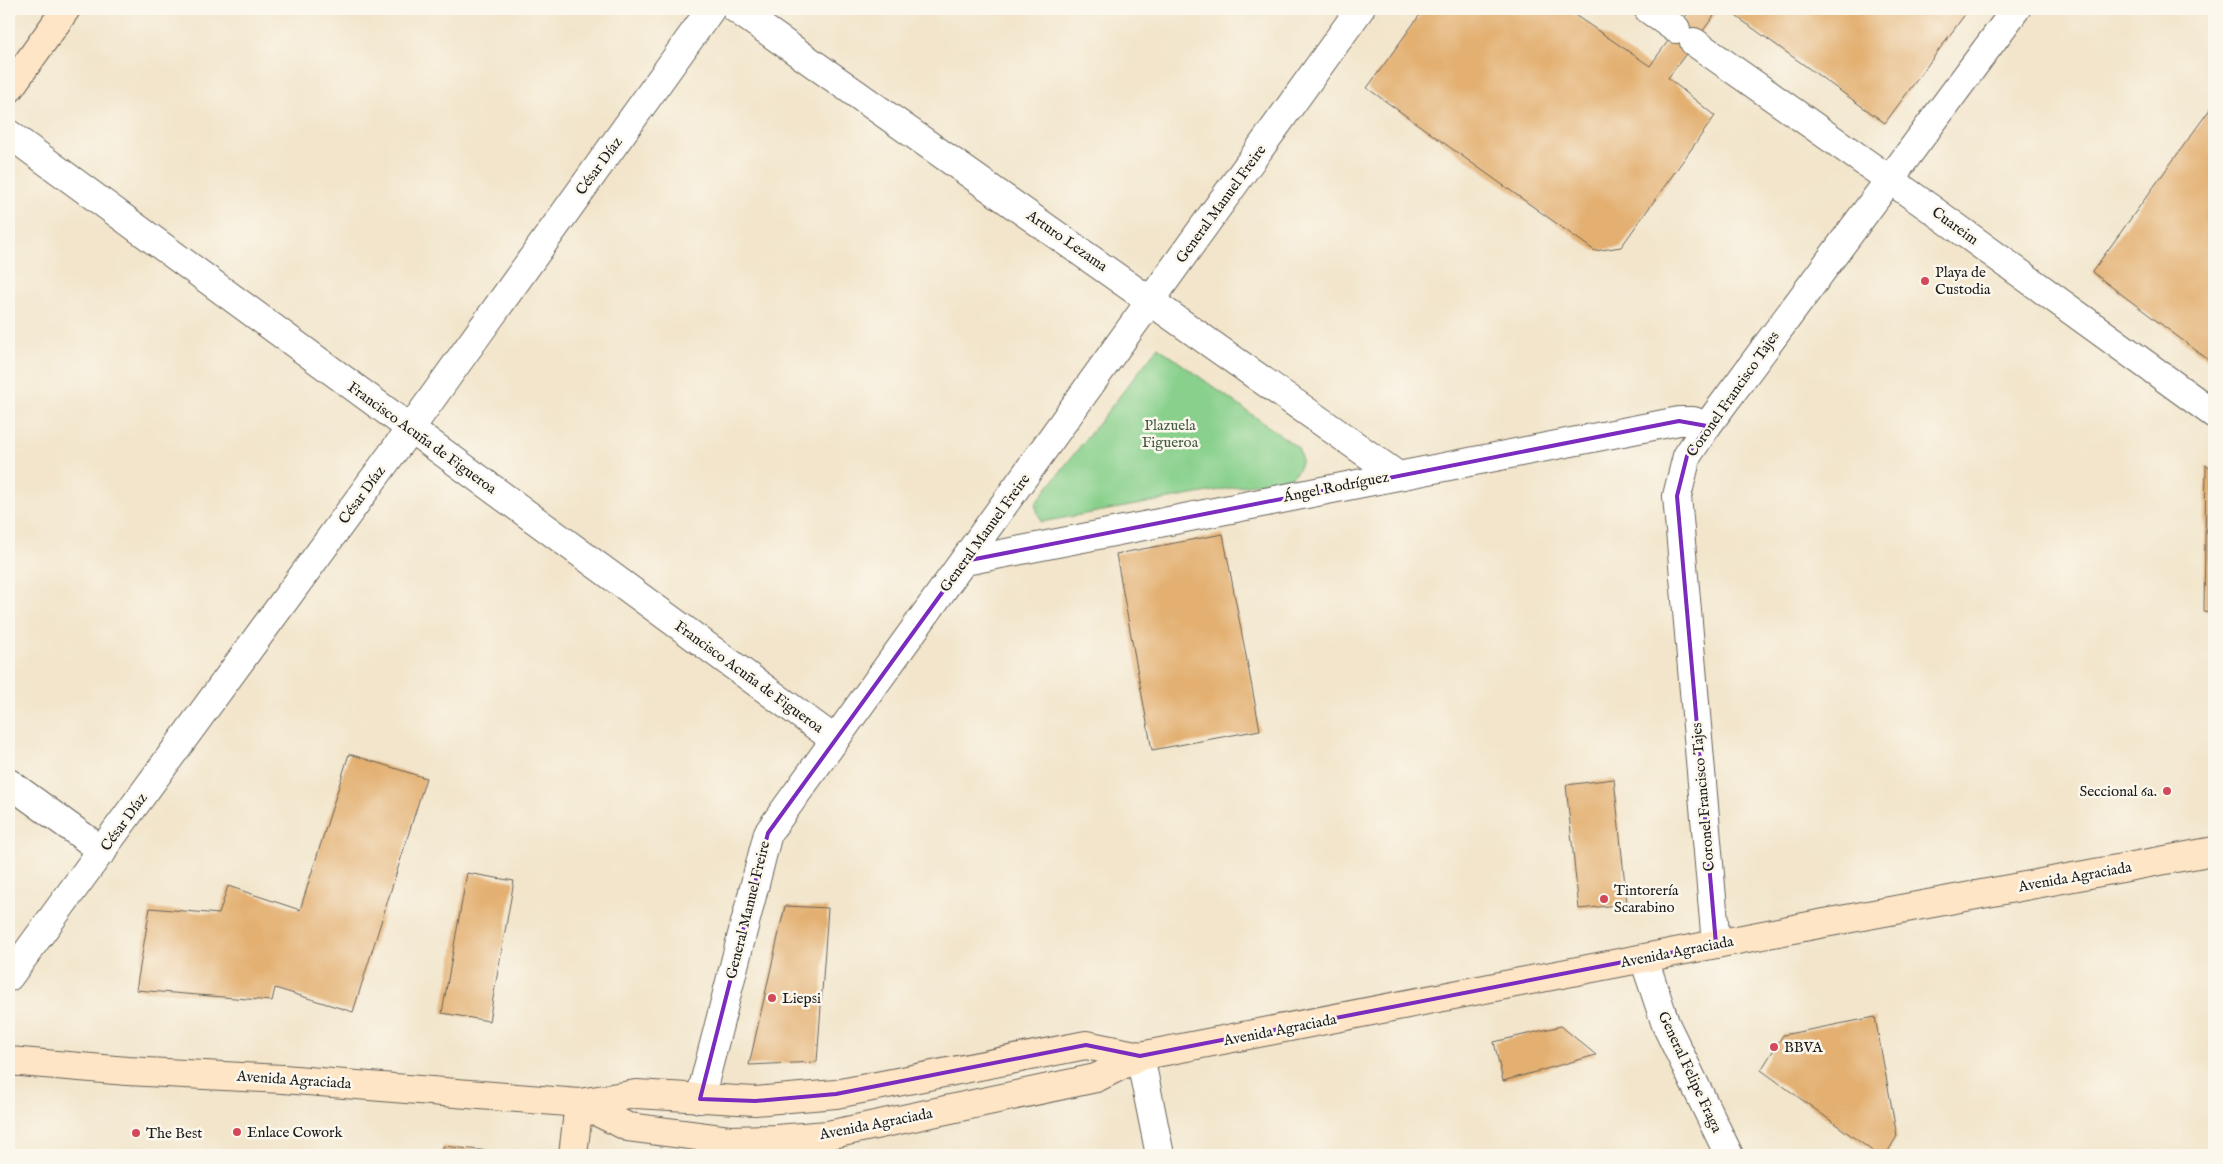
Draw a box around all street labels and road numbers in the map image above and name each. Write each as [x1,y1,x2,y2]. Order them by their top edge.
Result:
street label: César Díaz [571,133,627,199]
street label: General Manuel Freire [1172,141,1270,267]
street label: Cuareim [1928,203,1982,249]
street label: Arturo Lezama [1022,206,1112,276]
street label: Coronel Francisco Tajes [1682,327,1784,461]
street label: Francisco Acuña de Figueroa [344,378,501,499]
street label: César Díaz [334,462,390,528]
street label: Ángel Rodríguez [1281,467,1390,507]
street label: General Manuel Freire [936,470,1034,596]
street label: Francisco Acuña de Figueroa [671,617,828,738]
street label: Coronel Francisco Tajes [1687,722,1719,872]
street label: César Díaz [96,789,152,855]
street label: General Manuel Freire [722,839,774,981]
street label: Avenida Agraciada [2016,858,2134,896]
street label: Avenida Agraciada [1618,932,1736,972]
street label: General Felipe Fraga [1654,1008,1727,1136]
street label: Avenida Agraciada [1221,1010,1339,1050]
street label: Avenida Agraciada [235,1066,352,1094]
street label: Avenida Agraciada [817,1104,935,1144]

